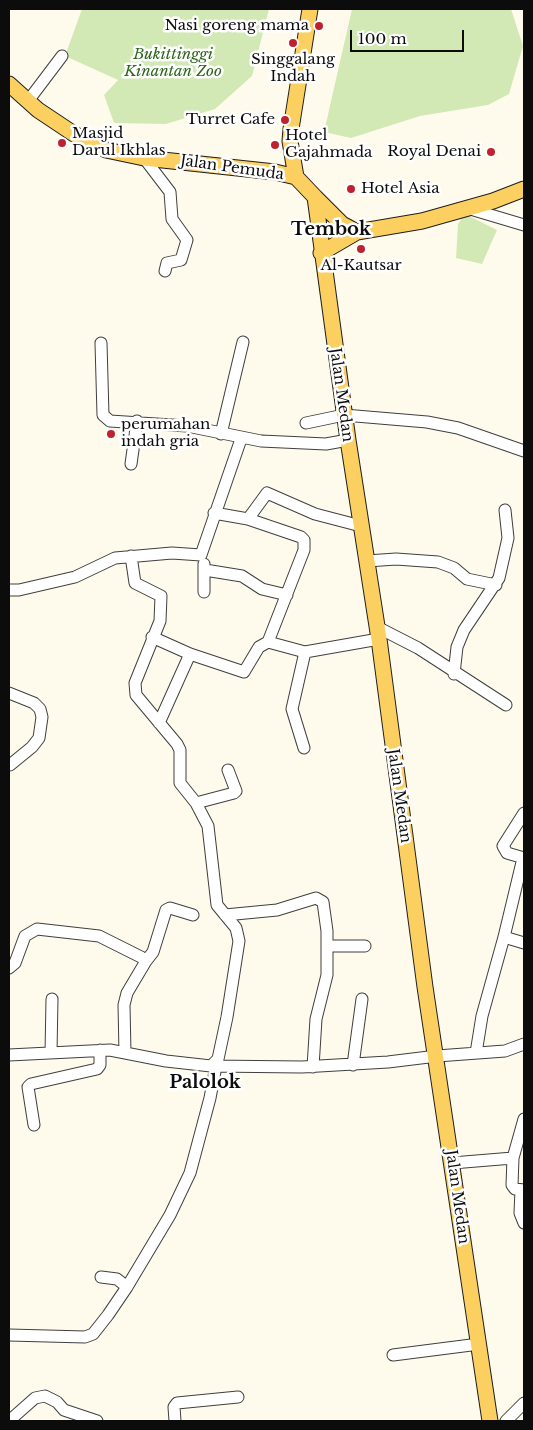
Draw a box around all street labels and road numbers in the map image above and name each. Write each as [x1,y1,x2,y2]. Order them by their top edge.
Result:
street label: Jalan Pemuda [179,152,285,184]
street label: Jalan Medan [325,347,357,443]
street label: Jalan Medan [383,748,415,844]
street label: Jalan Medan [441,1149,473,1245]

